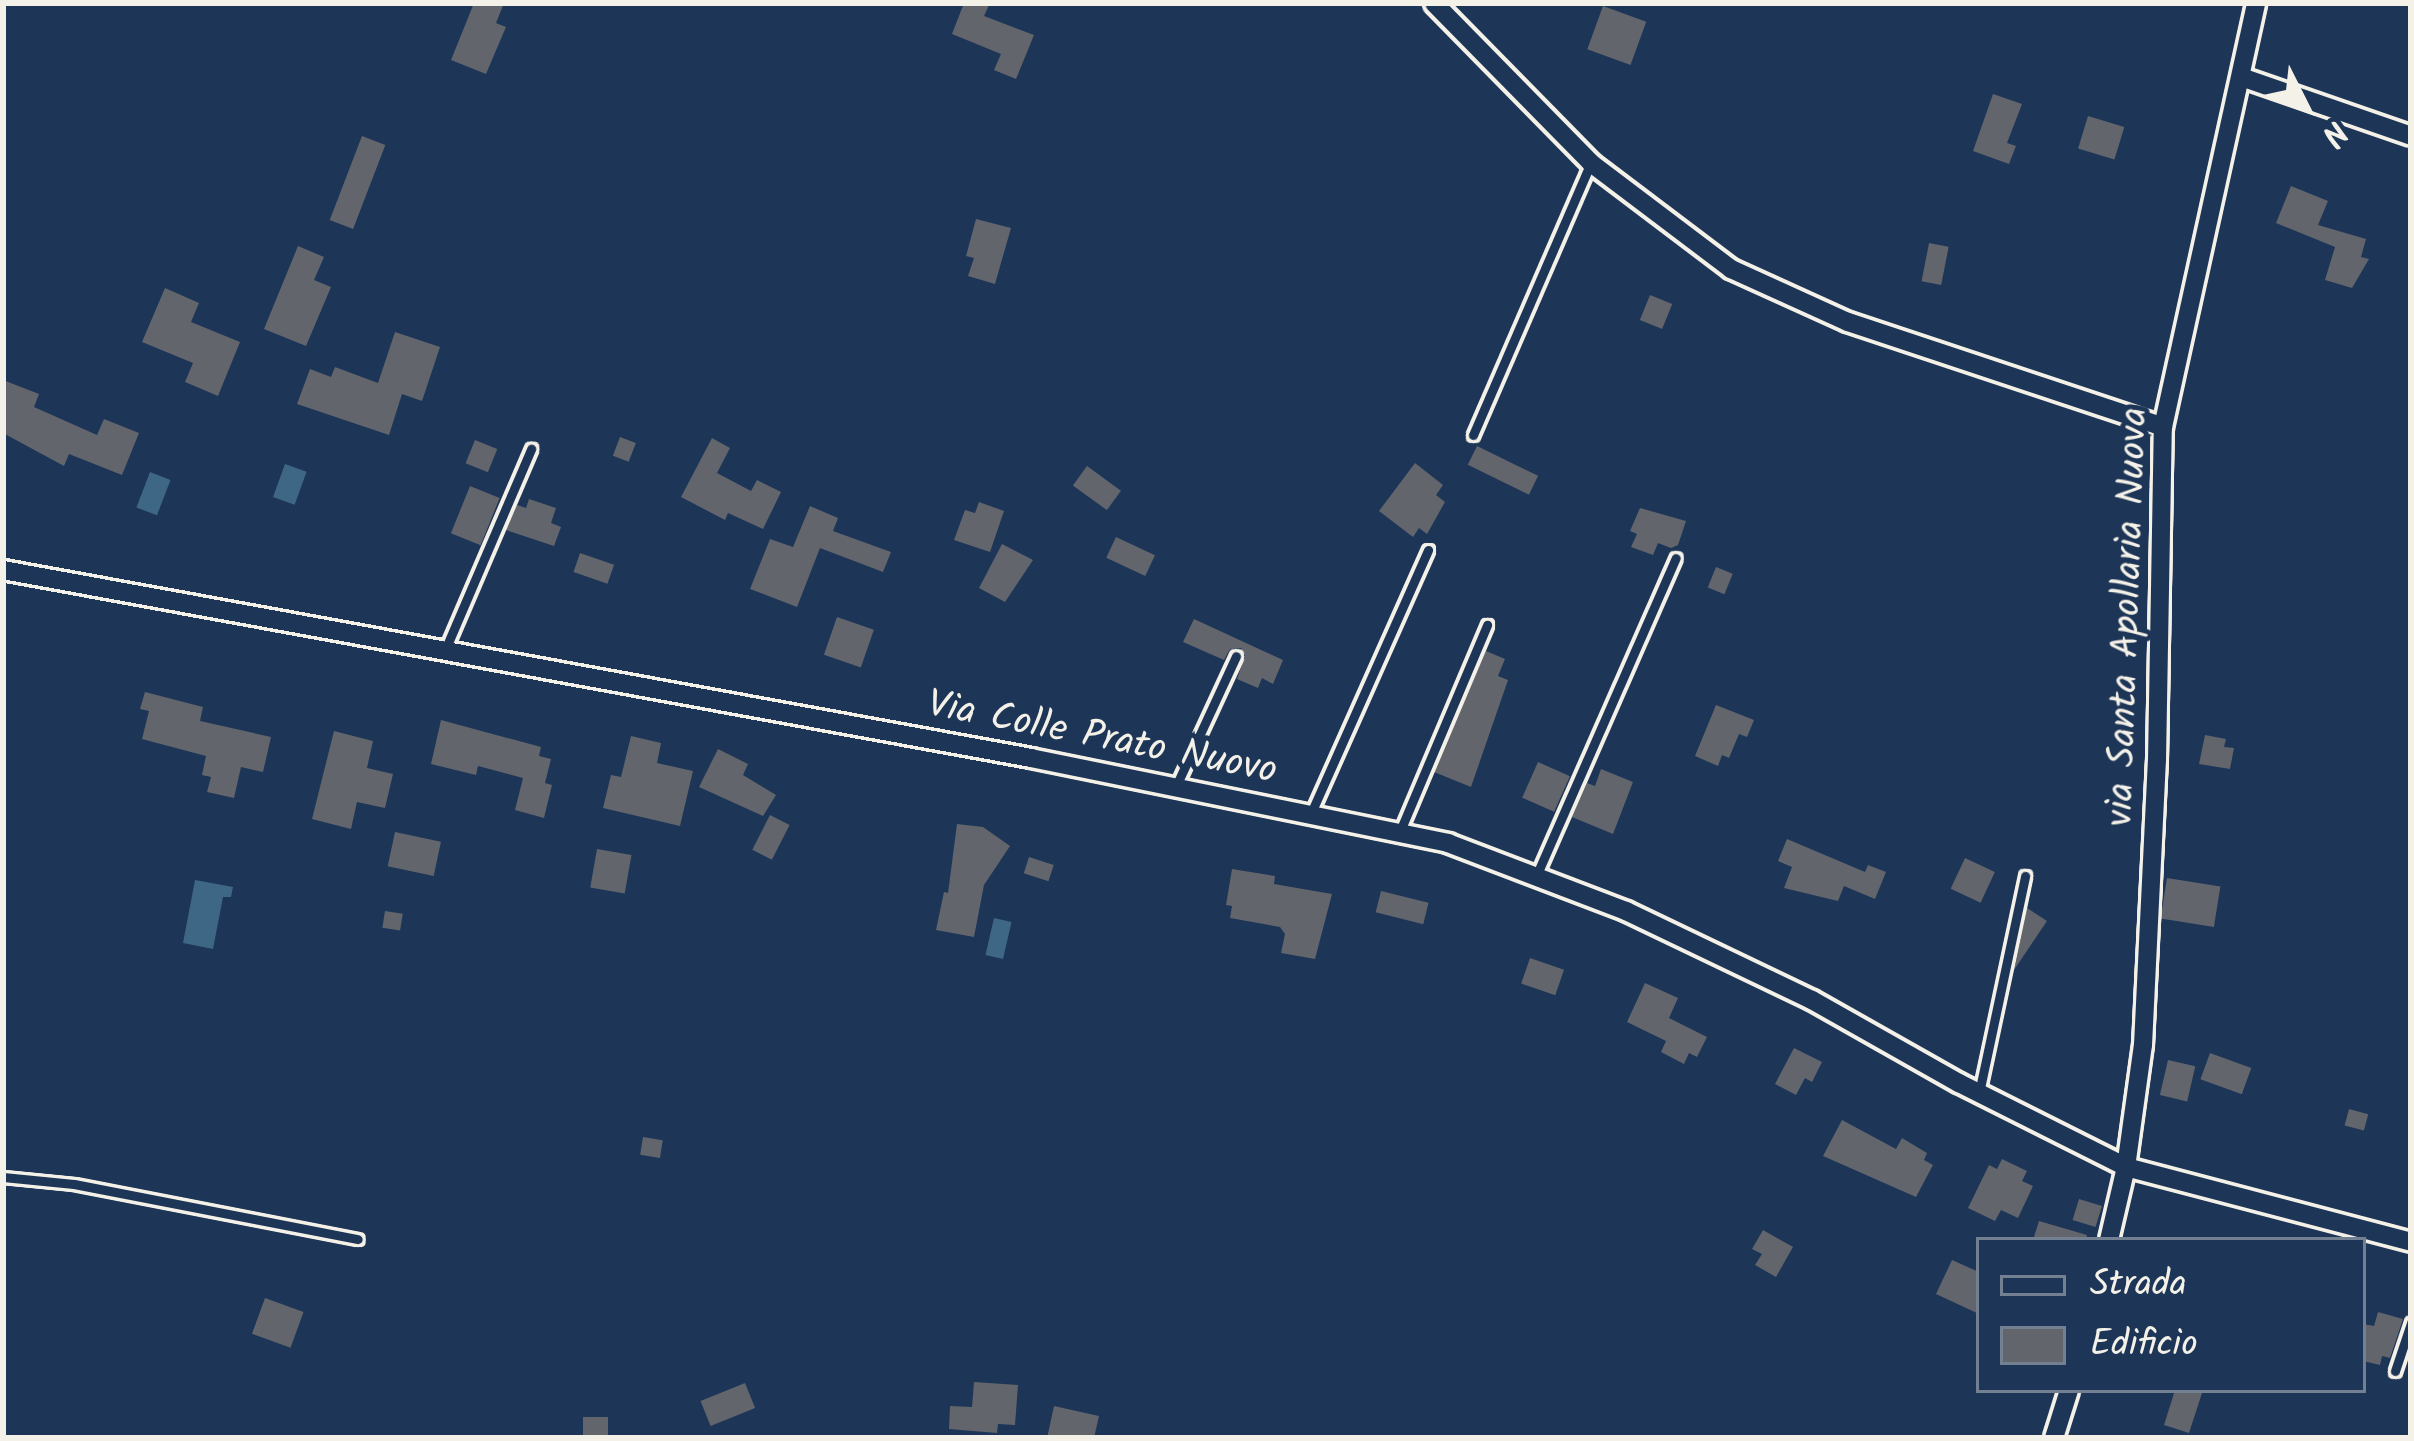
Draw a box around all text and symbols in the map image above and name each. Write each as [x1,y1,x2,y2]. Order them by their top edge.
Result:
north arrow [2246,48,2366,168]
text: N [2306,107,2360,158]
street label: via Santa Apollaria Nuova [2098,407,2160,827]
street label: Via Colle Prato Nuovo [923,682,1281,796]
legend [1976,1237,2366,1393]
text: Strada [2090,1257,2187,1314]
text: Edificio [2090,1317,2198,1374]

